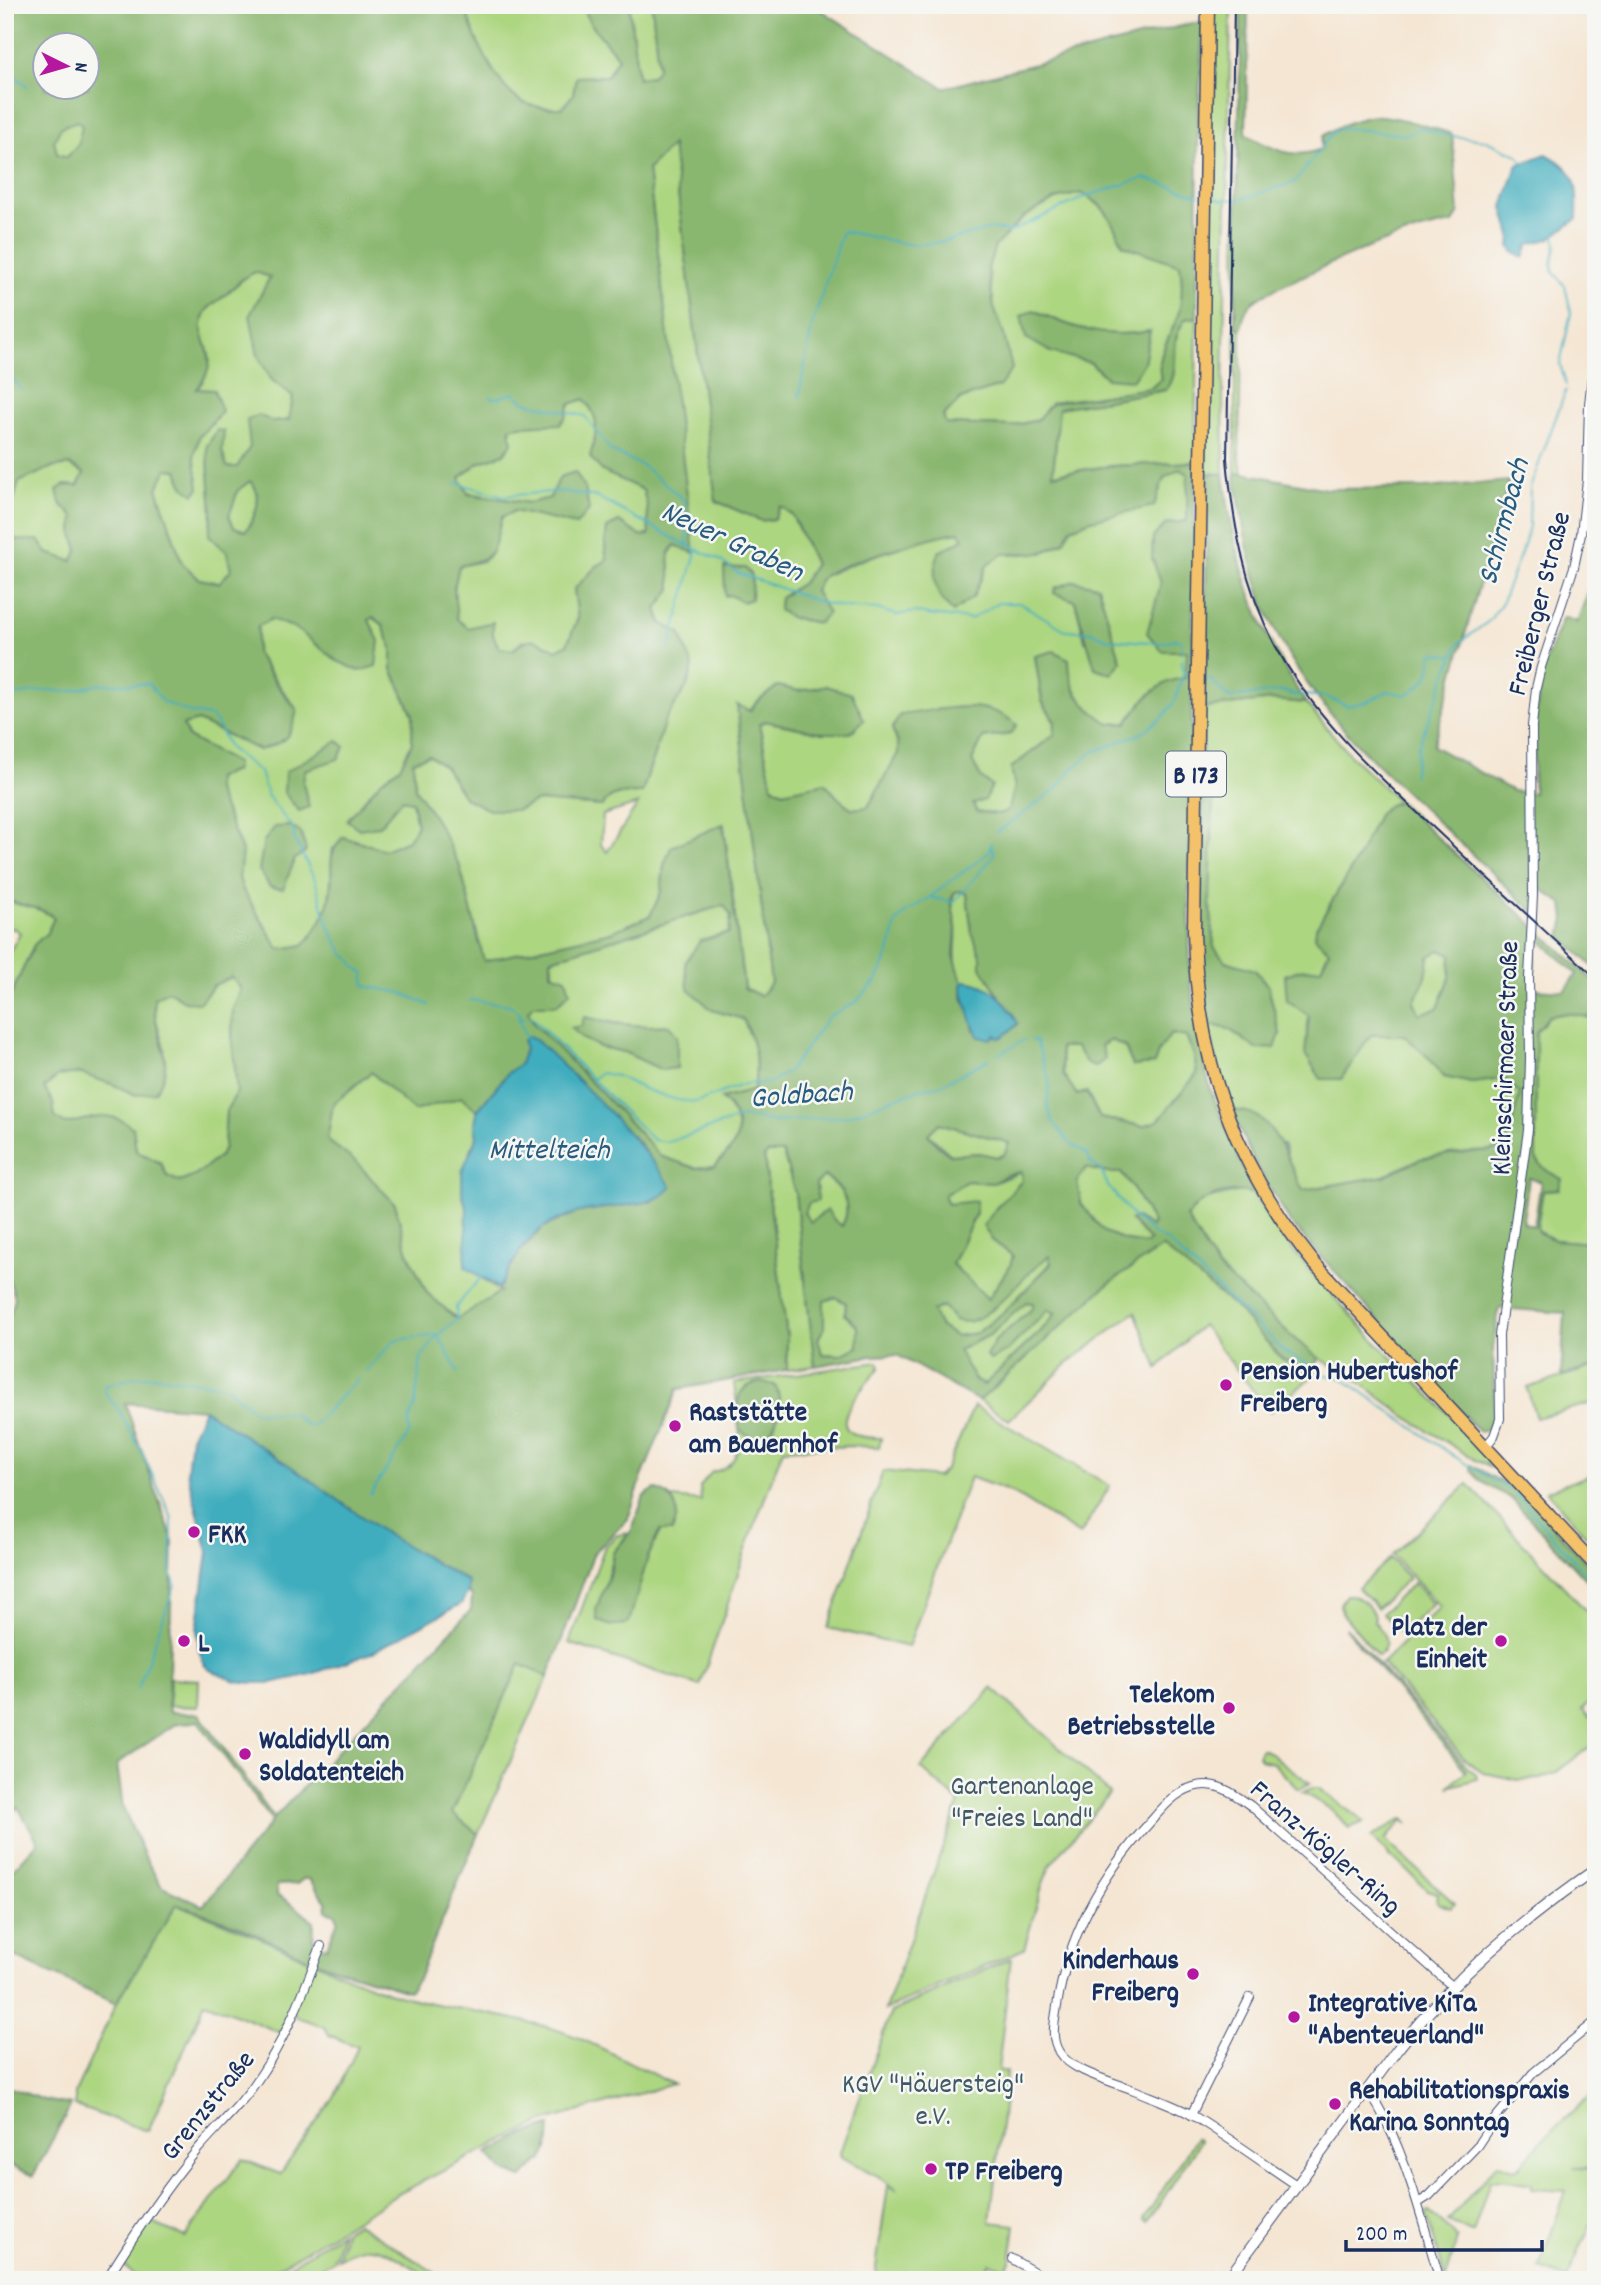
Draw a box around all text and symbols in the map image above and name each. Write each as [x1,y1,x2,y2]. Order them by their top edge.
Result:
north arrow [32,32,102,102]
text: N [66,61,93,73]
water label: Schirmbach [1469,453,1544,590]
water label: Neuer Graben [653,492,810,596]
street label: Freiberger Straße [1500,508,1584,700]
road number: B 173 [1166,752,1226,796]
street label: Kleinschirmaer Straße [1484,940,1532,1176]
water label: Goldbach [749,1072,855,1123]
water label: Mittelteich [488,1131,611,1174]
place label: Pension Hubertushof Freiberg [1240,1354,1458,1426]
marker: Pension Hubertushof Freiberg [1218,1377,1234,1393]
place label: Raststätte am Bauernhof [689,1395,838,1467]
marker: Raststätte am Bauernhof [667,1418,683,1434]
place label: FKK [208,1517,246,1557]
marker: FKK [186,1524,202,1540]
place label: Platz der Einheit [1391,1610,1488,1682]
place label: L [198,1626,210,1666]
marker: L [176,1633,192,1649]
marker: Platz der Einheit [1493,1633,1509,1649]
place label: Telekom Betriebsstelle [1067,1677,1215,1749]
marker: Telekom Betriebsstelle [1221,1700,1237,1716]
place label: Waldidyll am Soldatenteich [259,1723,404,1795]
marker: Waldidyll am Soldatenteich [237,1746,253,1762]
park label: Gartenanlage "Freies Land" [950,1769,1094,1841]
street label: Franz-Kögler-Ring [1239,1772,1408,1927]
place label: Kinderhaus Freiberg [1062,1943,1179,2015]
marker: Kinderhaus Freiberg [1185,1966,1201,1982]
place label: Integrative KiTa "Abenteuerland" [1308,1986,1484,2058]
marker: Integrative KiTa "Abenteuerland" [1286,2009,1302,2025]
street label: Grenzstraße [153,2043,267,2171]
park label: KGV "Häuersteig" e.V. [842,2067,1024,2139]
place label: Rehabilitationspraxis Karina Sonntag [1349,2073,1570,2145]
marker: Rehabilitationspraxis Karina Sonntag [1327,2096,1343,2112]
place label: TP Freiberg [945,2154,1063,2194]
marker: TP Freiberg [923,2161,939,2177]
scale bar [1346,2208,1542,2252]
text: 200 m [1356,2221,1407,2251]

